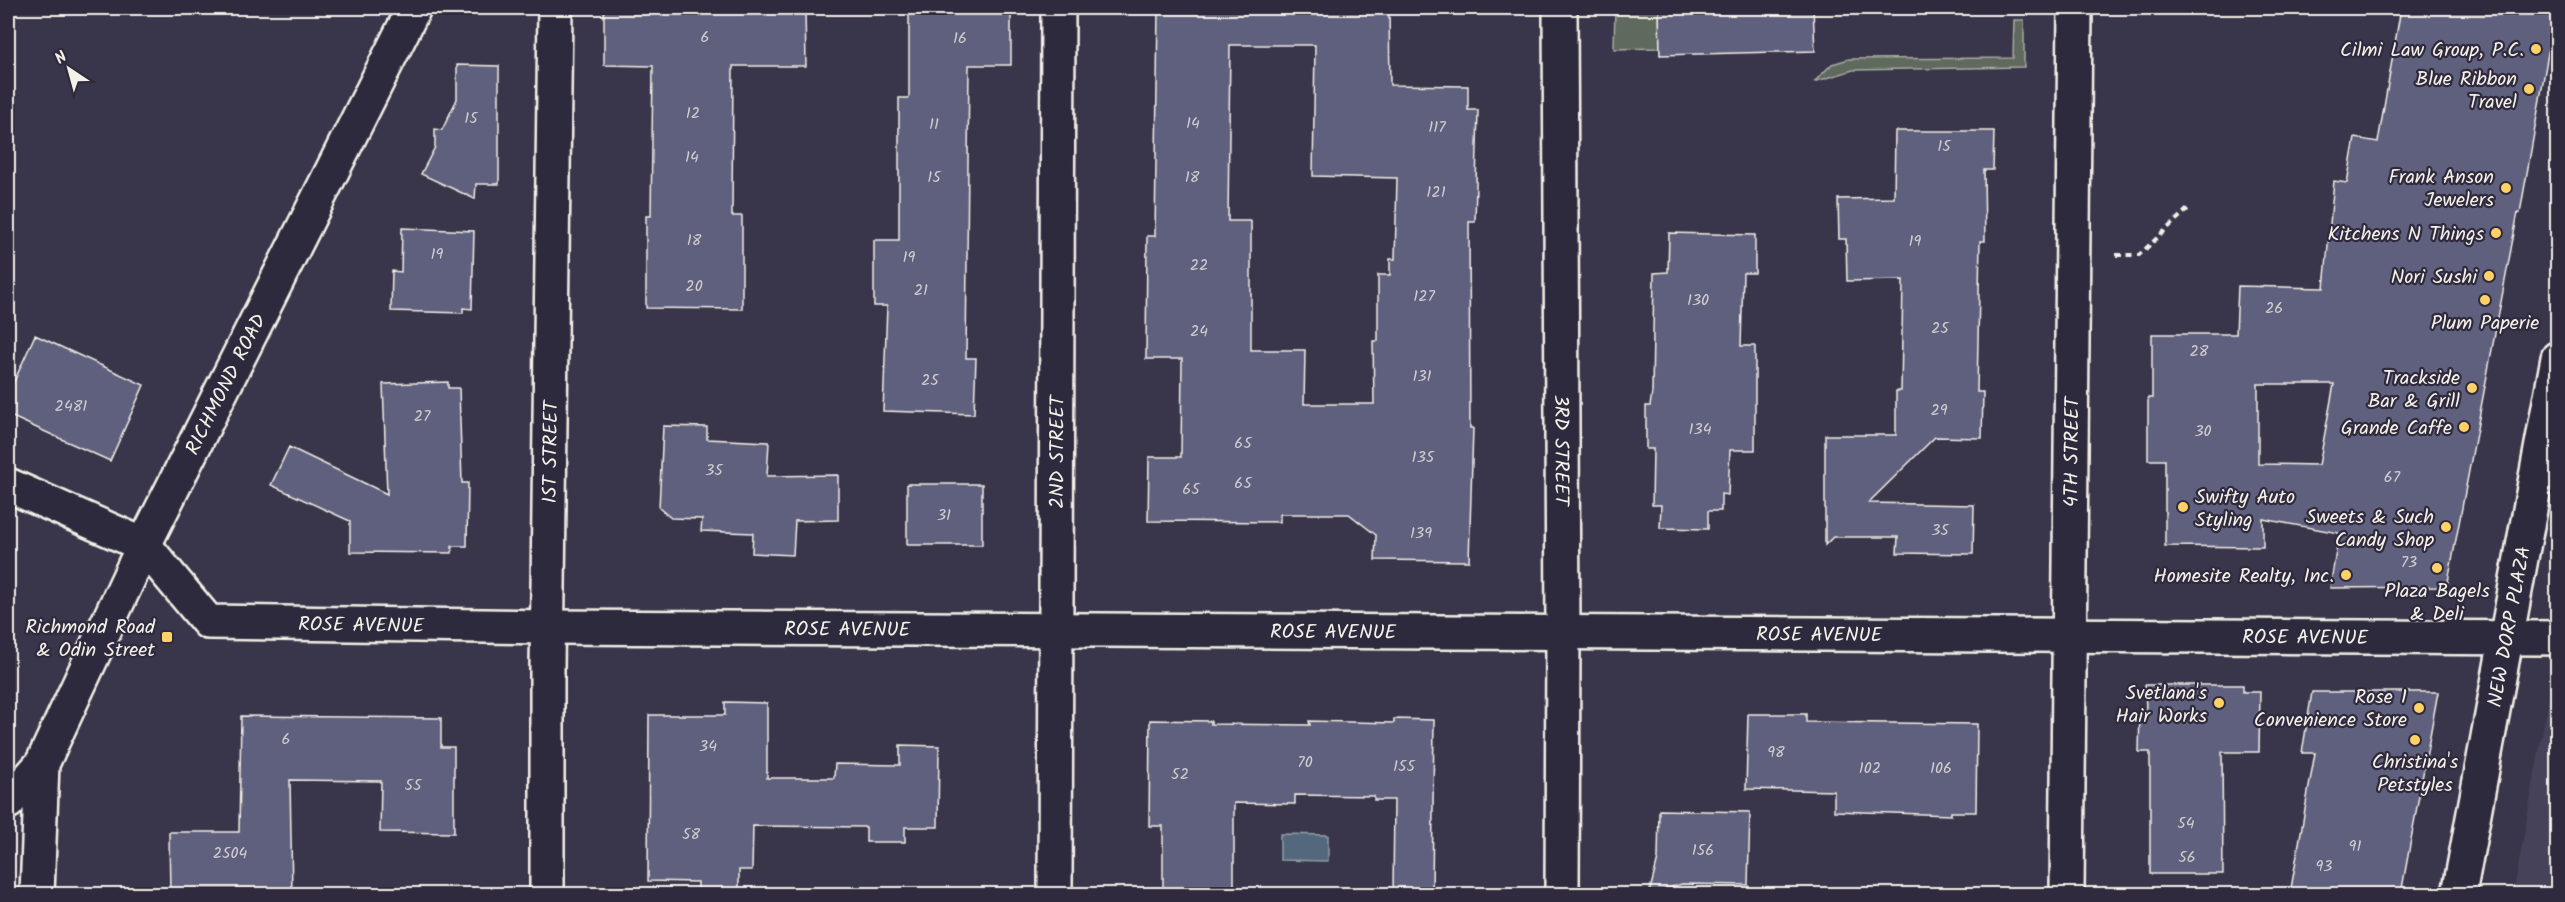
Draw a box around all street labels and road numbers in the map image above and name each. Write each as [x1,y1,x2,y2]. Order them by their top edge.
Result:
street label: RICHMOND ROAD [178,308,276,461]
street label: 2ND STREET [1042,393,1075,509]
street label: 3RD STREET [1544,394,1576,508]
street label: 4TH STREET [2056,394,2090,507]
street label: 1ST STREET [535,398,568,504]
street label: NEW DORP PLAZA [2480,544,2541,710]
street label: ROSE AVENUE [298,609,426,643]
street label: ROSE AVENUE [784,614,912,647]
street label: ROSE AVENUE [1270,617,1398,650]
street label: ROSE AVENUE [1756,620,1884,652]
street label: ROSE AVENUE [2242,622,2370,655]

